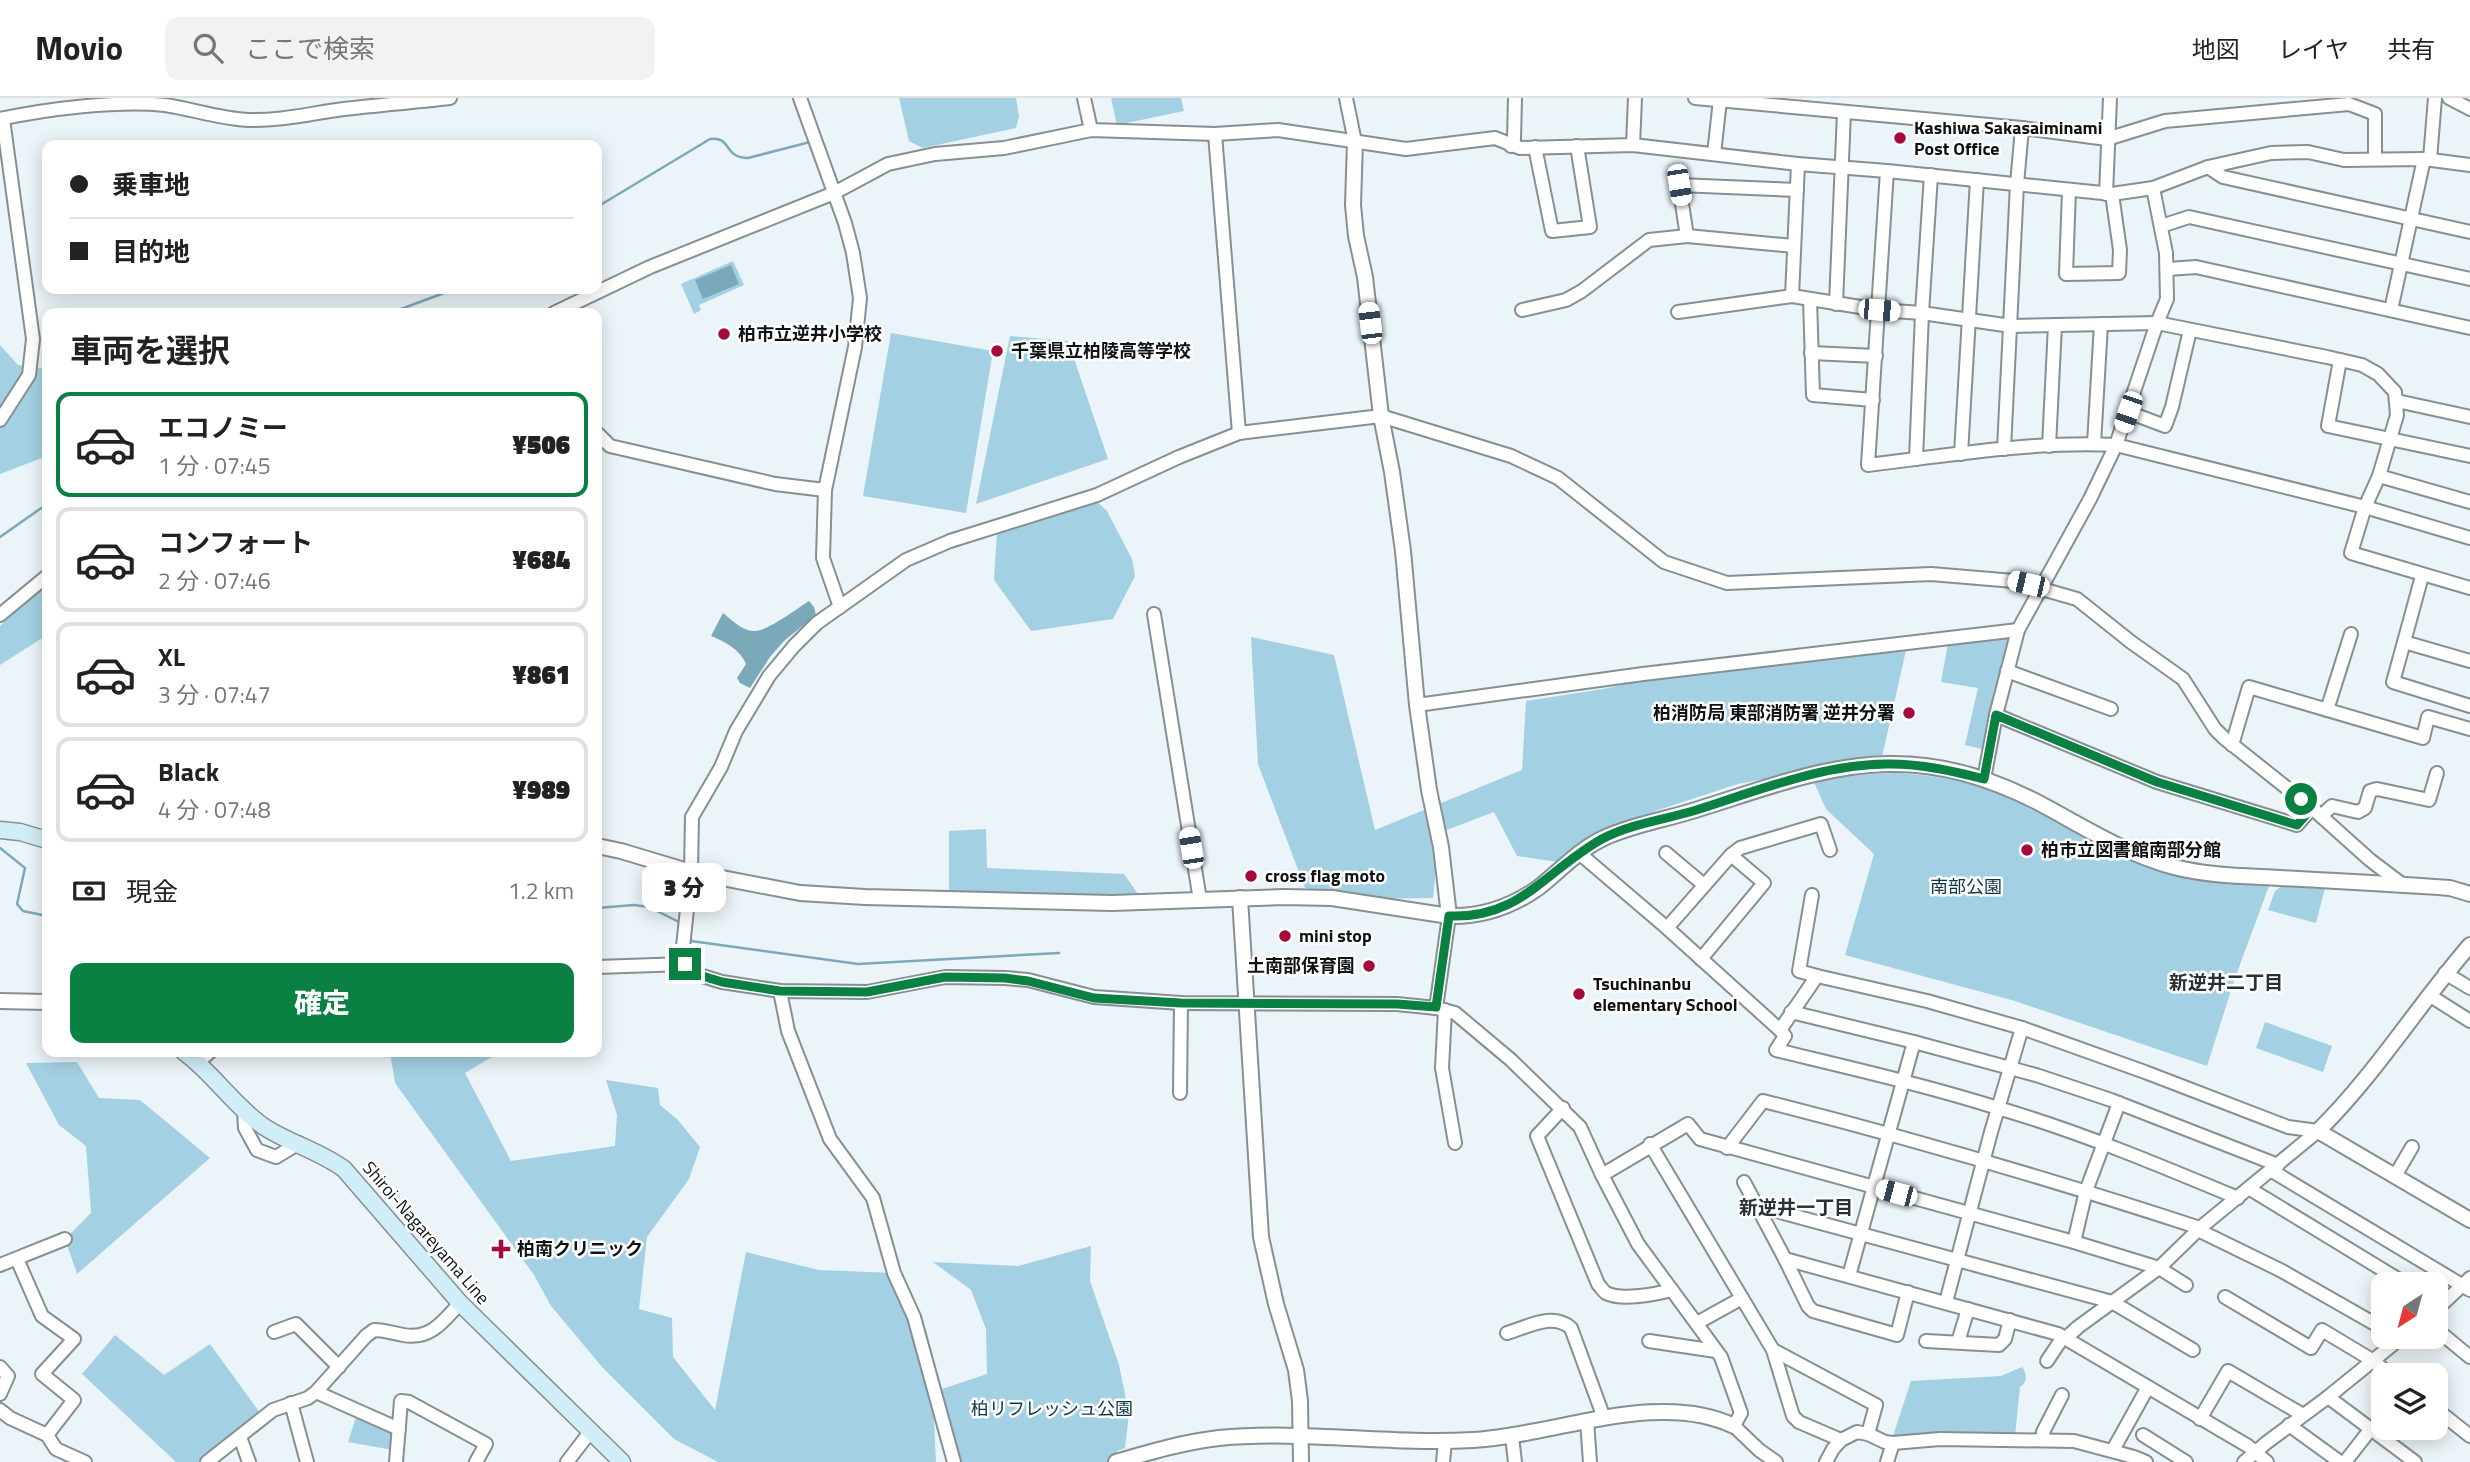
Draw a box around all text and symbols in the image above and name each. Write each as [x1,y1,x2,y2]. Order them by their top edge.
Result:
search box [165,17,655,80]
text: Movio [35,23,123,73]
icon: search [189,29,227,67]
text: ここで検索 [245,29,375,68]
text: 地図 [2192,31,2240,67]
text: レイヤ [2278,31,2349,67]
text: 共有 [2387,31,2435,67]
place label: Kashiwa Sakasaiminami Post Office [1914,114,2102,162]
marker: Kashiwa Sakasaiminami Post Office [1892,130,1908,146]
car [1666,163,1693,207]
text: 乗車地 [112,165,190,204]
text: 目的地 [112,232,190,271]
car [1858,298,1901,322]
car [1358,301,1383,345]
place label: 柏市立逆井小学校 [738,320,882,347]
text: 車両を選択 [70,326,230,374]
marker: 柏市立逆井小学校 [716,326,732,342]
place label: 千葉県立柏陵高等学校 [1011,337,1191,364]
marker: 千葉県立柏陵高等学校 [989,343,1005,359]
car [2112,389,2145,435]
text: エコノミー [158,408,288,447]
icon: car [74,413,137,476]
text: ¥506 [512,425,570,464]
text: 1 分 · 07:45 [158,448,271,483]
text: コンフォート [158,523,313,562]
icon: car [74,528,137,591]
text: ¥684 [512,540,570,579]
text: 2 分 · 07:46 [158,563,271,598]
car [2006,569,2051,599]
text: XL [158,637,185,676]
icon: car [74,643,137,706]
text: ¥861 [512,655,570,694]
text: 3 分 · 07:47 [158,677,271,712]
place label: 柏消防局 東部消防署 逆井分署 [1653,699,1895,726]
marker: 柏消防局 東部消防署 逆井分署 [1901,705,1917,721]
text: Black [158,752,219,791]
icon: car [74,758,137,821]
text: ¥989 [512,770,570,809]
route start [2285,783,2317,815]
text: 4 分 · 07:48 [158,792,271,827]
car [1178,826,1205,870]
place label: 柏市立図書館南部分館 [2041,836,2221,863]
marker: 柏市立図書館南部分館 [2019,842,2035,858]
callout: 3 分 [643,862,727,912]
place label: cross flag moto [1265,862,1385,889]
marker: cross flag moto [1243,868,1259,884]
text: 3 分 [664,870,704,905]
icon: cash [70,872,108,910]
text: 現金 [126,872,178,911]
text: 1.2 km [508,873,574,908]
park label: 南部公園 [1930,873,2002,900]
place label: mini stop [1299,922,1372,949]
marker: mini stop [1277,928,1293,944]
route end [669,948,701,980]
place label: 土南部保育園 [1247,952,1355,979]
marker: 土南部保育園 [1361,958,1377,974]
button: 確定 [70,963,574,1043]
district label: 新逆井二丁目 [2169,967,2283,996]
place label: Tsuchinanbu elementary School [1593,970,1738,1018]
marker: Tsuchinanbu elementary School [1571,986,1587,1002]
street label: Shiroi-Nagareyama Line [356,1155,496,1310]
car [1873,1177,1920,1209]
district label: 新逆井一丁目 [1739,1192,1853,1221]
place label: 柏南クリニック [517,1235,643,1262]
marker: 柏南クリニック [491,1239,511,1259]
north arrow [2371,1272,2448,1349]
map controls [2371,1272,2448,1440]
button: layers [2371,1363,2448,1440]
park label: 柏リフレッシュ公園 [971,1395,1133,1422]

